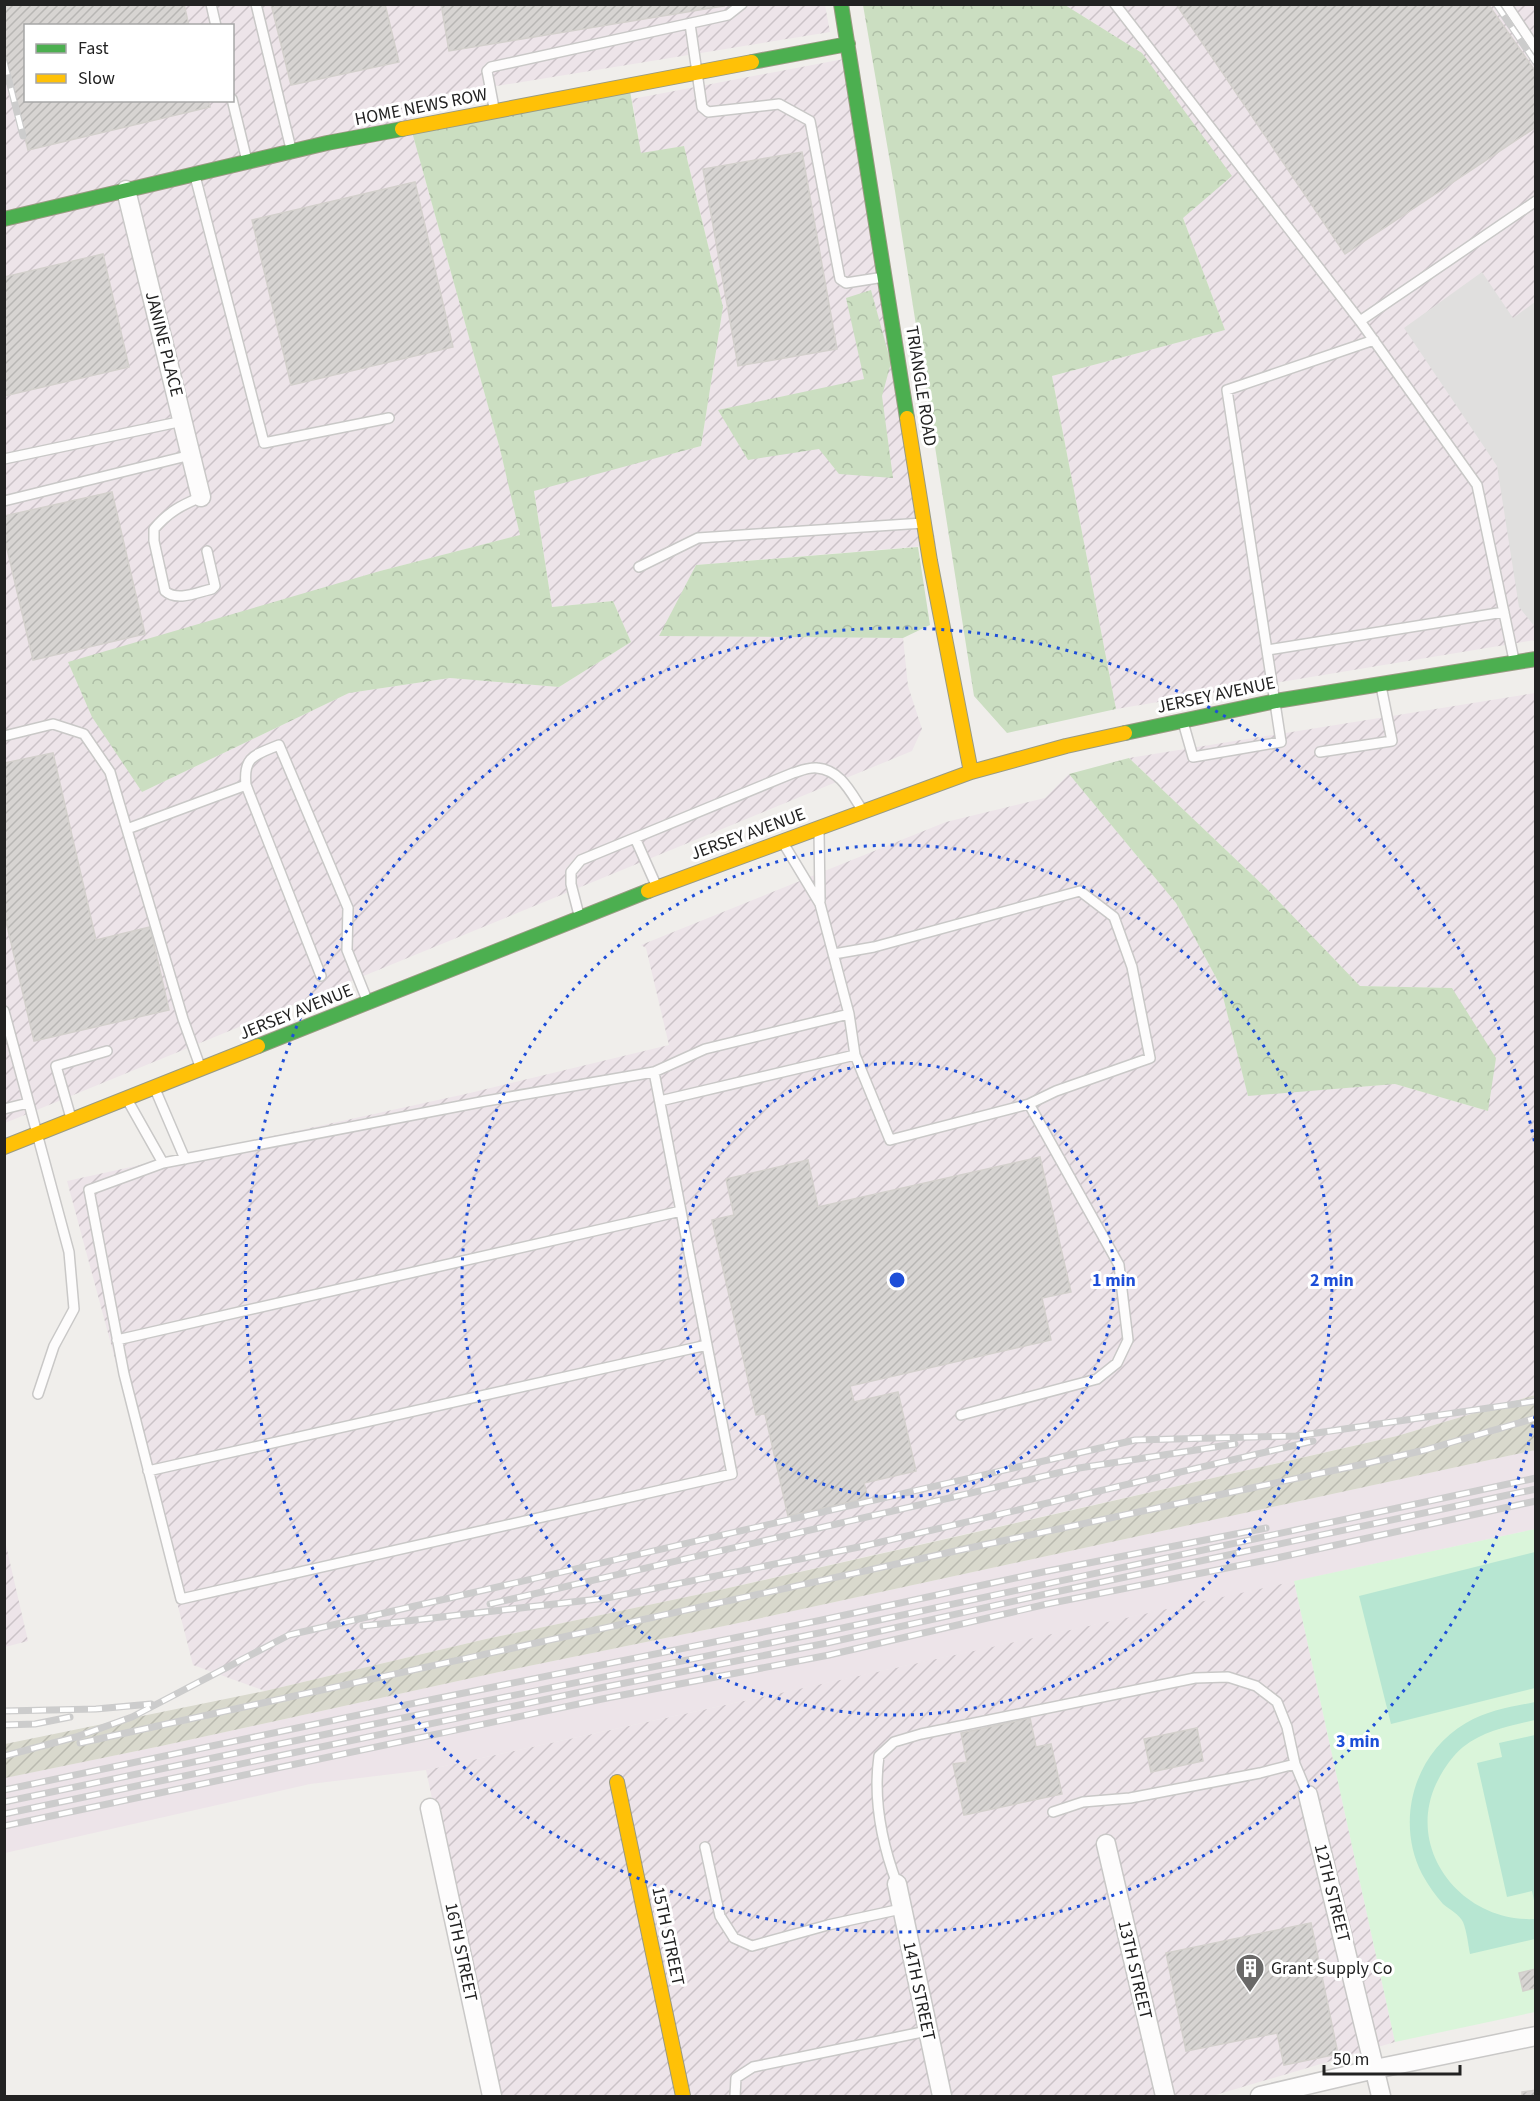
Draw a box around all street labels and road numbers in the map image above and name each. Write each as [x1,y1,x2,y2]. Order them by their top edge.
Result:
street label: HOME NEWS ROW [353,82,489,132]
street label: JANINE PLACE [139,289,189,399]
street label: TRIANGLE ROAD [899,324,943,448]
street label: JERSEY AVENUE [1155,670,1277,720]
street label: JERSEY AVENUE [687,802,809,866]
street label: JERSEY AVENUE [236,978,356,1046]
street label: 12TH STREET [1308,1841,1356,1945]
street label: 15TH STREET [645,1884,691,1988]
street label: 16TH STREET [438,1900,484,2004]
street label: 13TH STREET [1112,1918,1159,2022]
street label: 14TH STREET [896,1939,942,2043]

